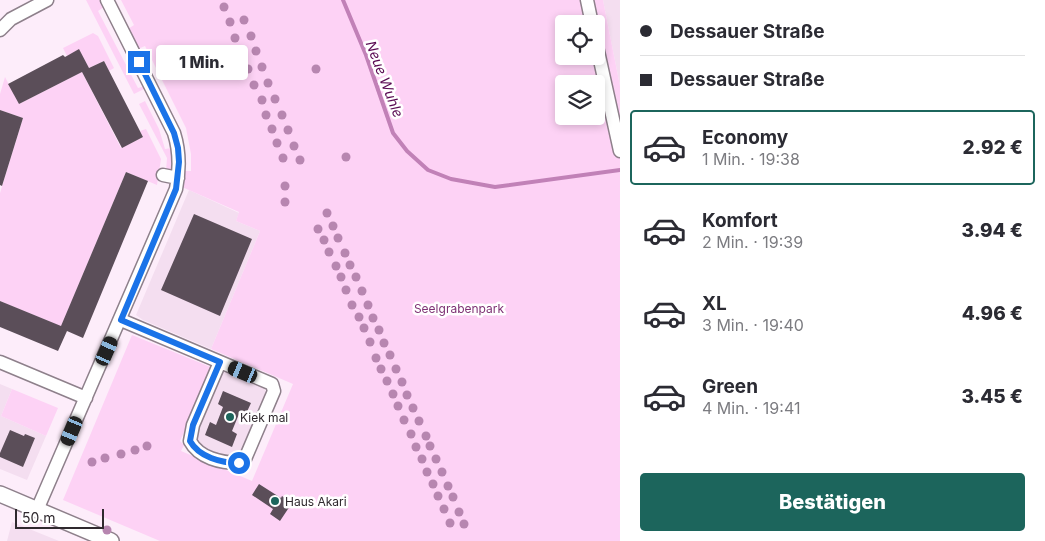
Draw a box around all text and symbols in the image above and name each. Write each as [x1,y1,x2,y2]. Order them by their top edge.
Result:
map controls [555,15,605,125]
button: locate [555,15,605,65]
text: Dessauer Straße [670,20,824,43]
water label: Neue Wuhle [363,38,407,120]
callout: 1 Min. [156,44,249,80]
route end [128,51,150,73]
text: 1 Min. [179,52,225,72]
text: Dessauer Straße [670,68,824,91]
button: layers [555,75,605,125]
icon: car [642,125,687,170]
text: Economy [702,126,788,149]
text: 2.92 € [962,136,1023,159]
text: 1 Min. · 19:38 [702,149,800,169]
icon: car [642,208,687,253]
text: Komfort [702,209,778,232]
text: 3.94 € [962,219,1023,242]
text: 2 Min. · 19:39 [702,232,803,252]
icon: car [642,291,687,336]
text: XL [702,292,727,315]
park label: Seelgrabenpark [414,301,504,316]
text: 4.96 € [962,302,1023,325]
text: 3 Min. · 19:40 [702,315,804,335]
car [94,334,119,368]
car [226,359,259,385]
icon: car [642,374,687,419]
text: Green [702,375,758,398]
text: 3.45 € [961,385,1023,408]
text: 4 Min. · 19:41 [702,398,800,418]
place label: Kiek mal [240,410,288,425]
marker: Kiek mal [224,411,236,423]
car [59,414,84,448]
route start [228,452,250,474]
button: Bestätigen [640,473,1025,531]
place label: Haus Akari [285,494,347,509]
marker: Haus Akari [269,495,281,507]
scale bar [15,506,104,529]
text: 50 m [22,509,56,526]

